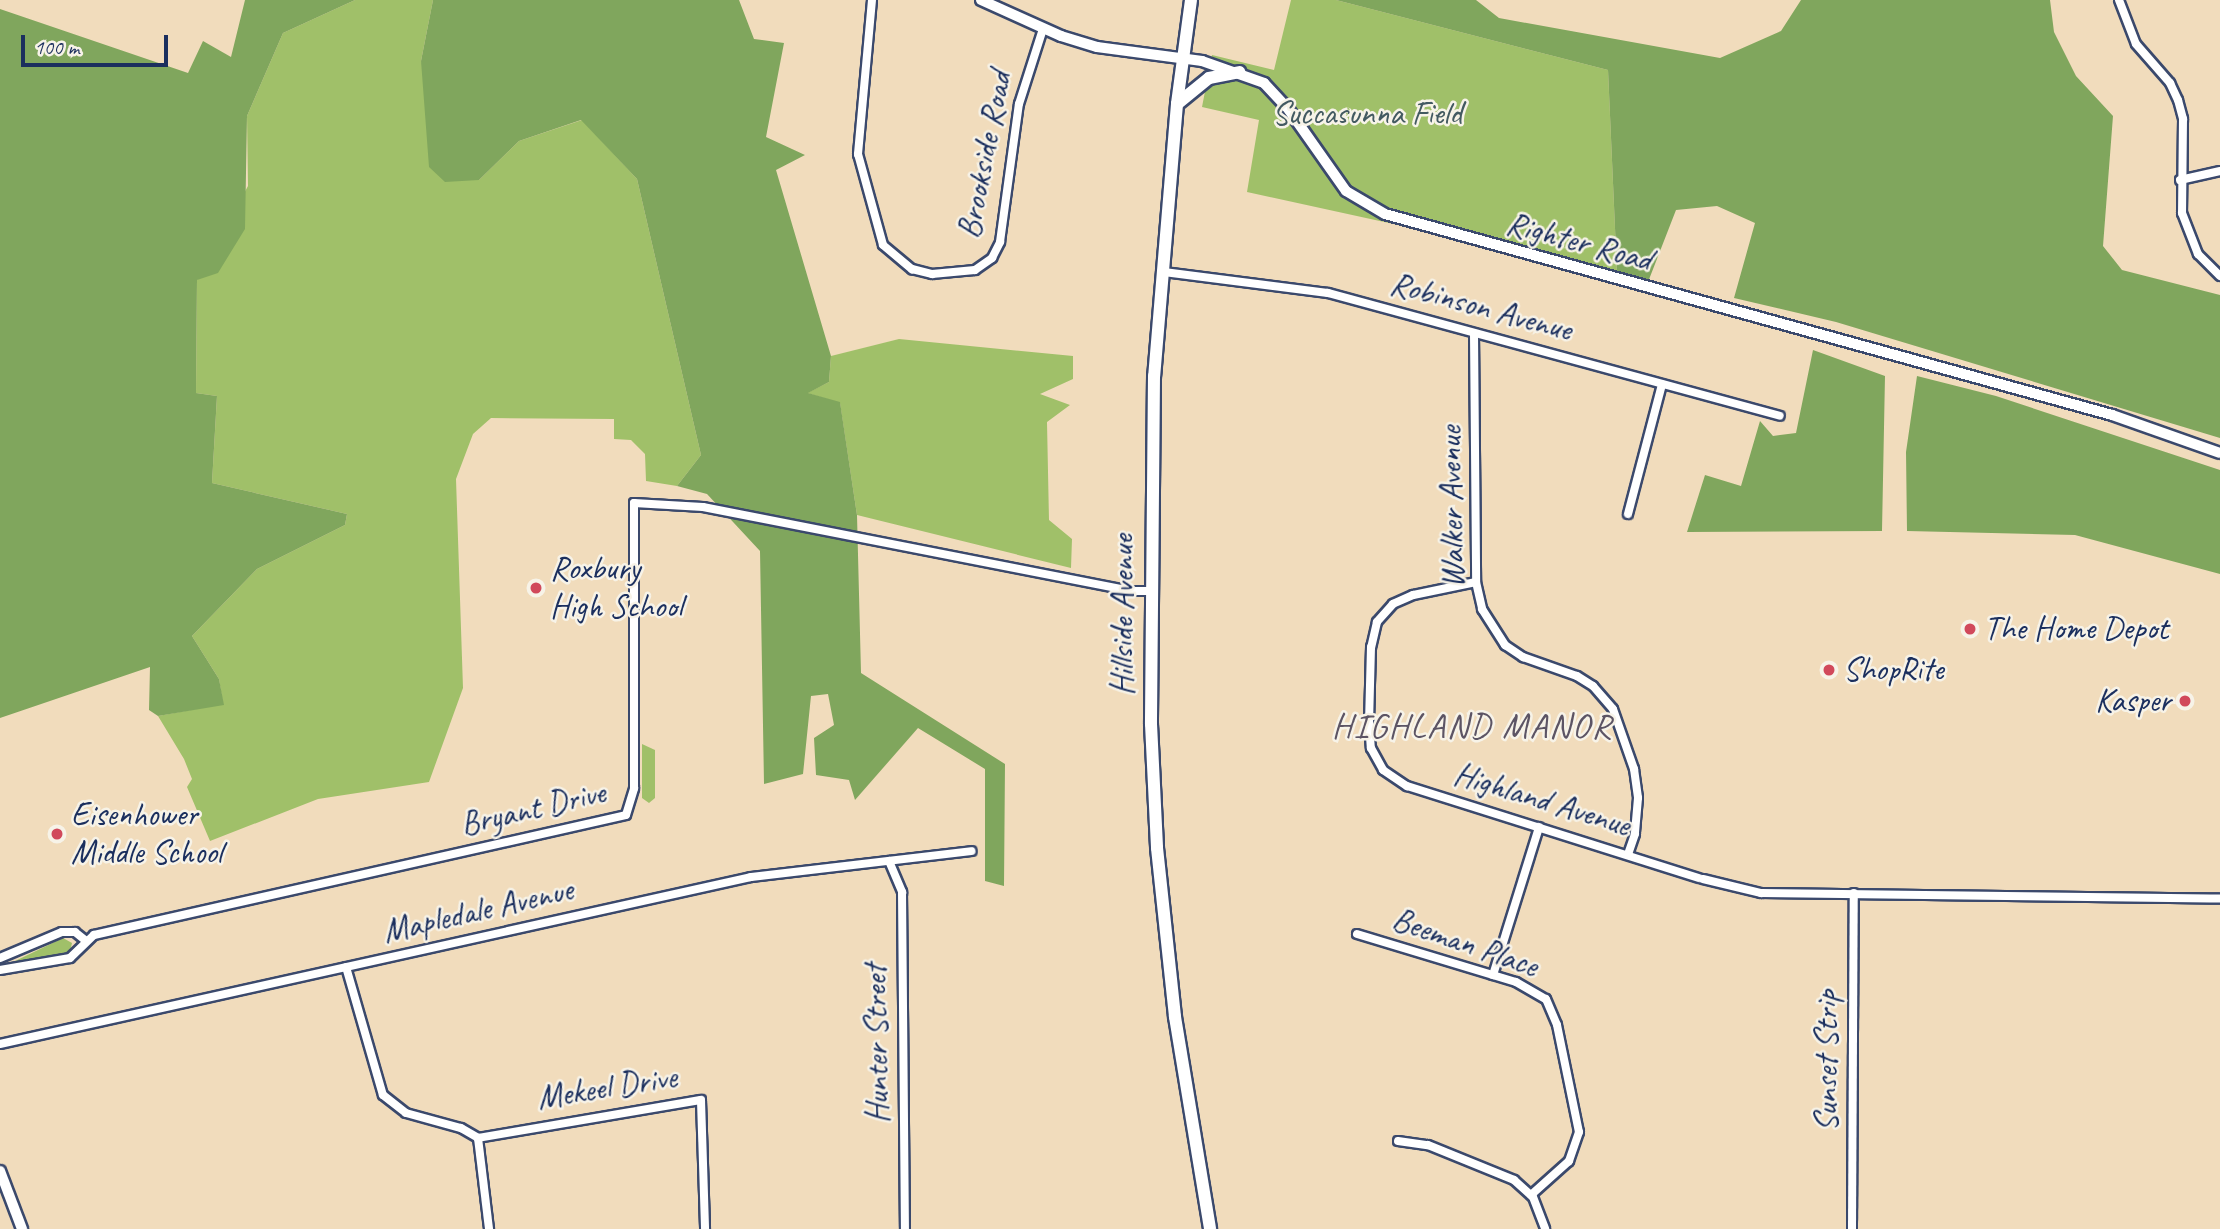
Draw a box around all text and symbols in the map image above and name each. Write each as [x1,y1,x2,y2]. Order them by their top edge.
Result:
scale bar [24,21,172,65]
text: 100 m [34,34,79,60]
street label: Brookside Road [949,68,1021,242]
park label: Succasunna Field [1272,94,1462,134]
street label: Righter Road [1503,204,1655,280]
street label: Robinson Avenue [1386,264,1576,350]
street label: Walker Avenue [1431,426,1473,588]
street label: Hillside Avenue [1103,534,1143,696]
place label: Roxbury High School [550,549,681,627]
marker: Roxbury High School [528,580,544,596]
place label: The Home Depot [1984,609,2166,649]
marker: The Home Depot [1962,621,1978,637]
place label: ShopRite [1843,650,1943,690]
marker: ShopRite [1821,662,1837,678]
place label: Kasper [2095,681,2171,721]
marker: Kasper [2177,693,2193,709]
district label: HIGHLAND MANOR [1336,705,1608,747]
street label: Highland Avenue [1449,754,1635,846]
street label: Bryant Drive [457,773,609,845]
place label: Eisenhower Middle School [71,795,222,873]
marker: Eisenhower Middle School [49,826,65,842]
street label: Mapledale Avenue [379,870,577,952]
street label: Beeman Place [1387,900,1543,986]
street label: Hunter Street [856,964,898,1124]
street label: Sunset Strip [1807,990,1847,1132]
street label: Mekeel Drive [534,1057,680,1119]

